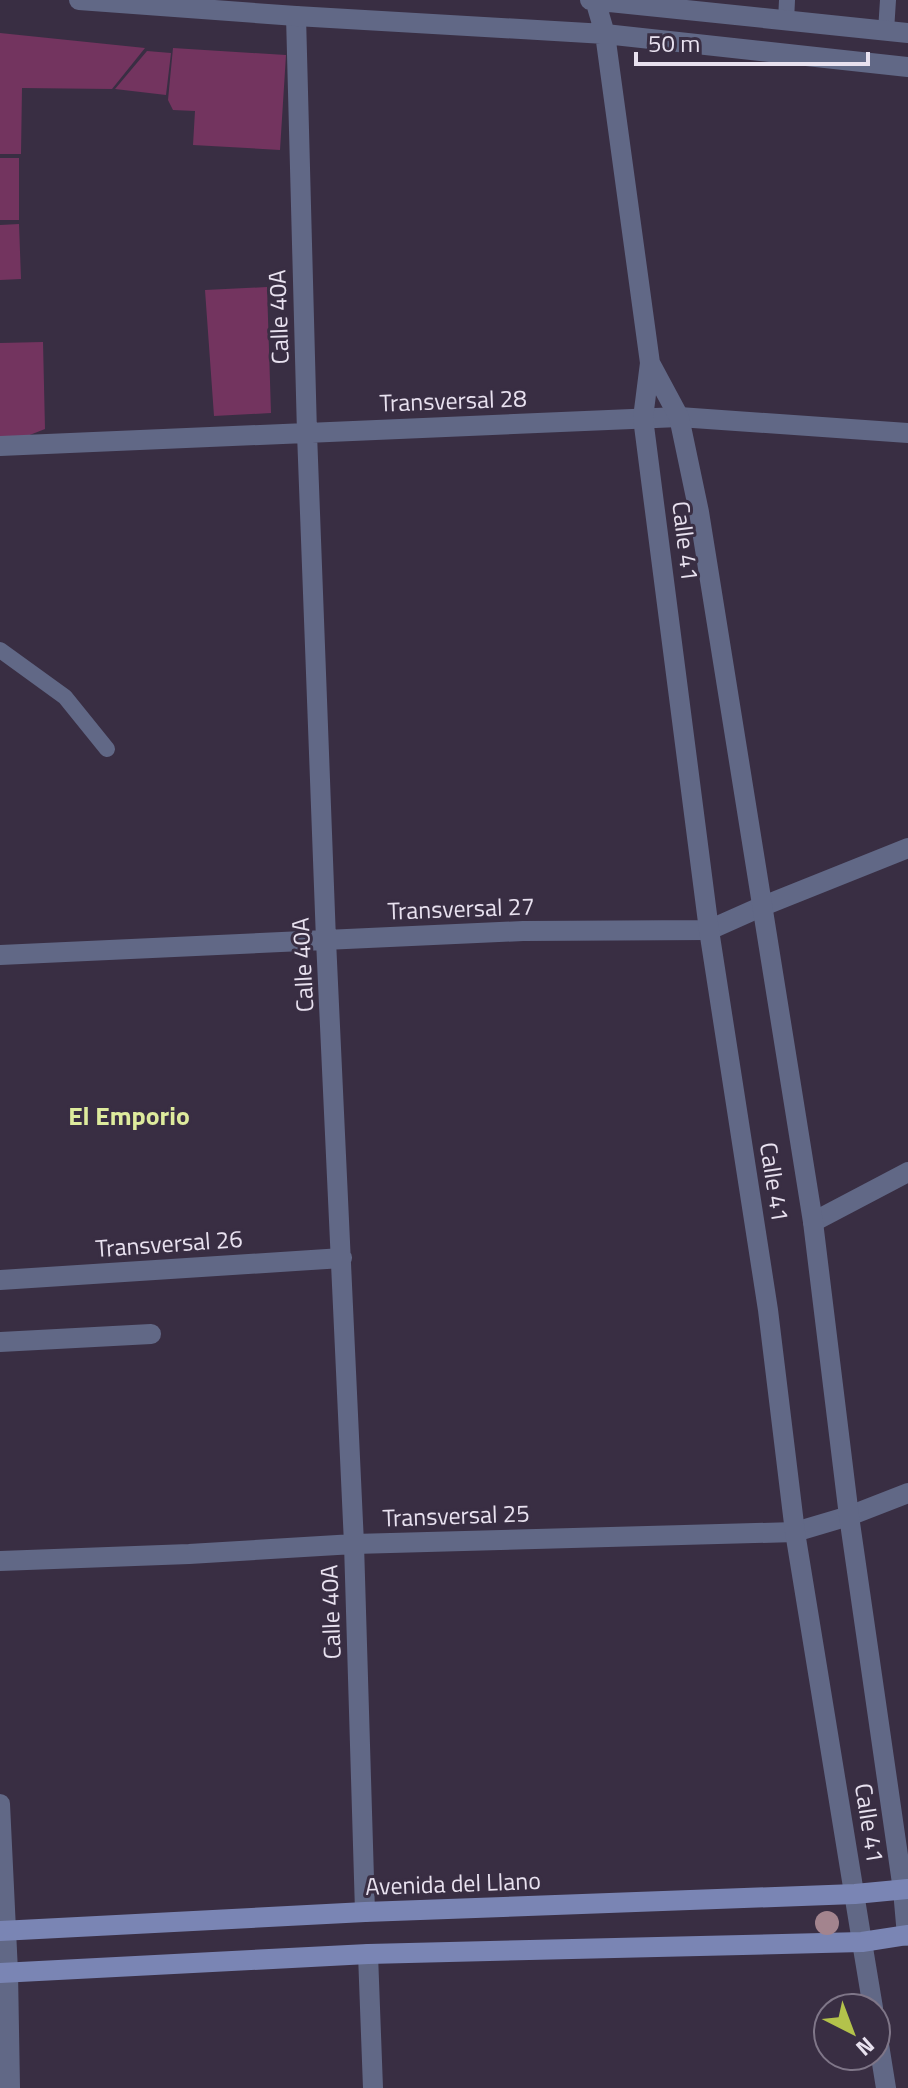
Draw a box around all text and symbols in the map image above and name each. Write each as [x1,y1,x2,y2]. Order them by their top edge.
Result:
scale bar [636,16,868,66]
text: 50 m [648,25,700,61]
street label: Calle 40A [258,269,298,365]
street label: Transversal 28 [379,379,527,421]
street label: Calle 41 [663,499,709,583]
street label: Transversal 27 [387,887,535,929]
street label: Calle 40A [282,917,322,1013]
district label: El Emporio [68,1096,190,1135]
street label: Calle 41 [751,1139,799,1225]
street label: Transversal 26 [94,1220,244,1266]
street label: Transversal 25 [382,1494,530,1536]
street label: Calle 40A [310,1564,350,1660]
street label: Calle 41 [846,1780,894,1866]
street label: Avenida del Llano [365,1862,541,1904]
north arrow [812,1992,892,2072]
text: N [848,2029,882,2065]

